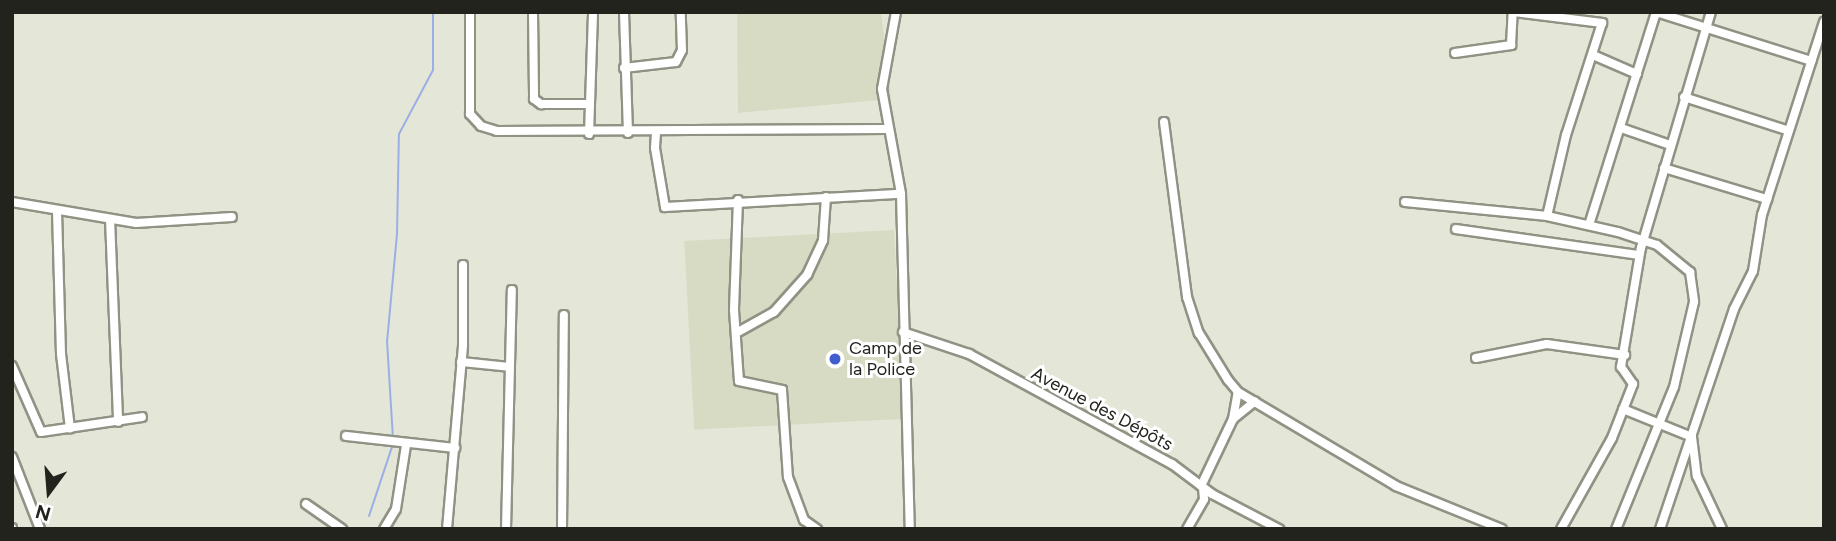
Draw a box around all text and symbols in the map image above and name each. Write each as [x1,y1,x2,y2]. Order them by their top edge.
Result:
place label: Camp de la Police [849,338,922,380]
marker: Camp de la Police [827,351,843,367]
street label: Avenue des Dépôts [1028,363,1176,455]
north arrow [14,457,84,527]
text: N [33,500,53,526]

